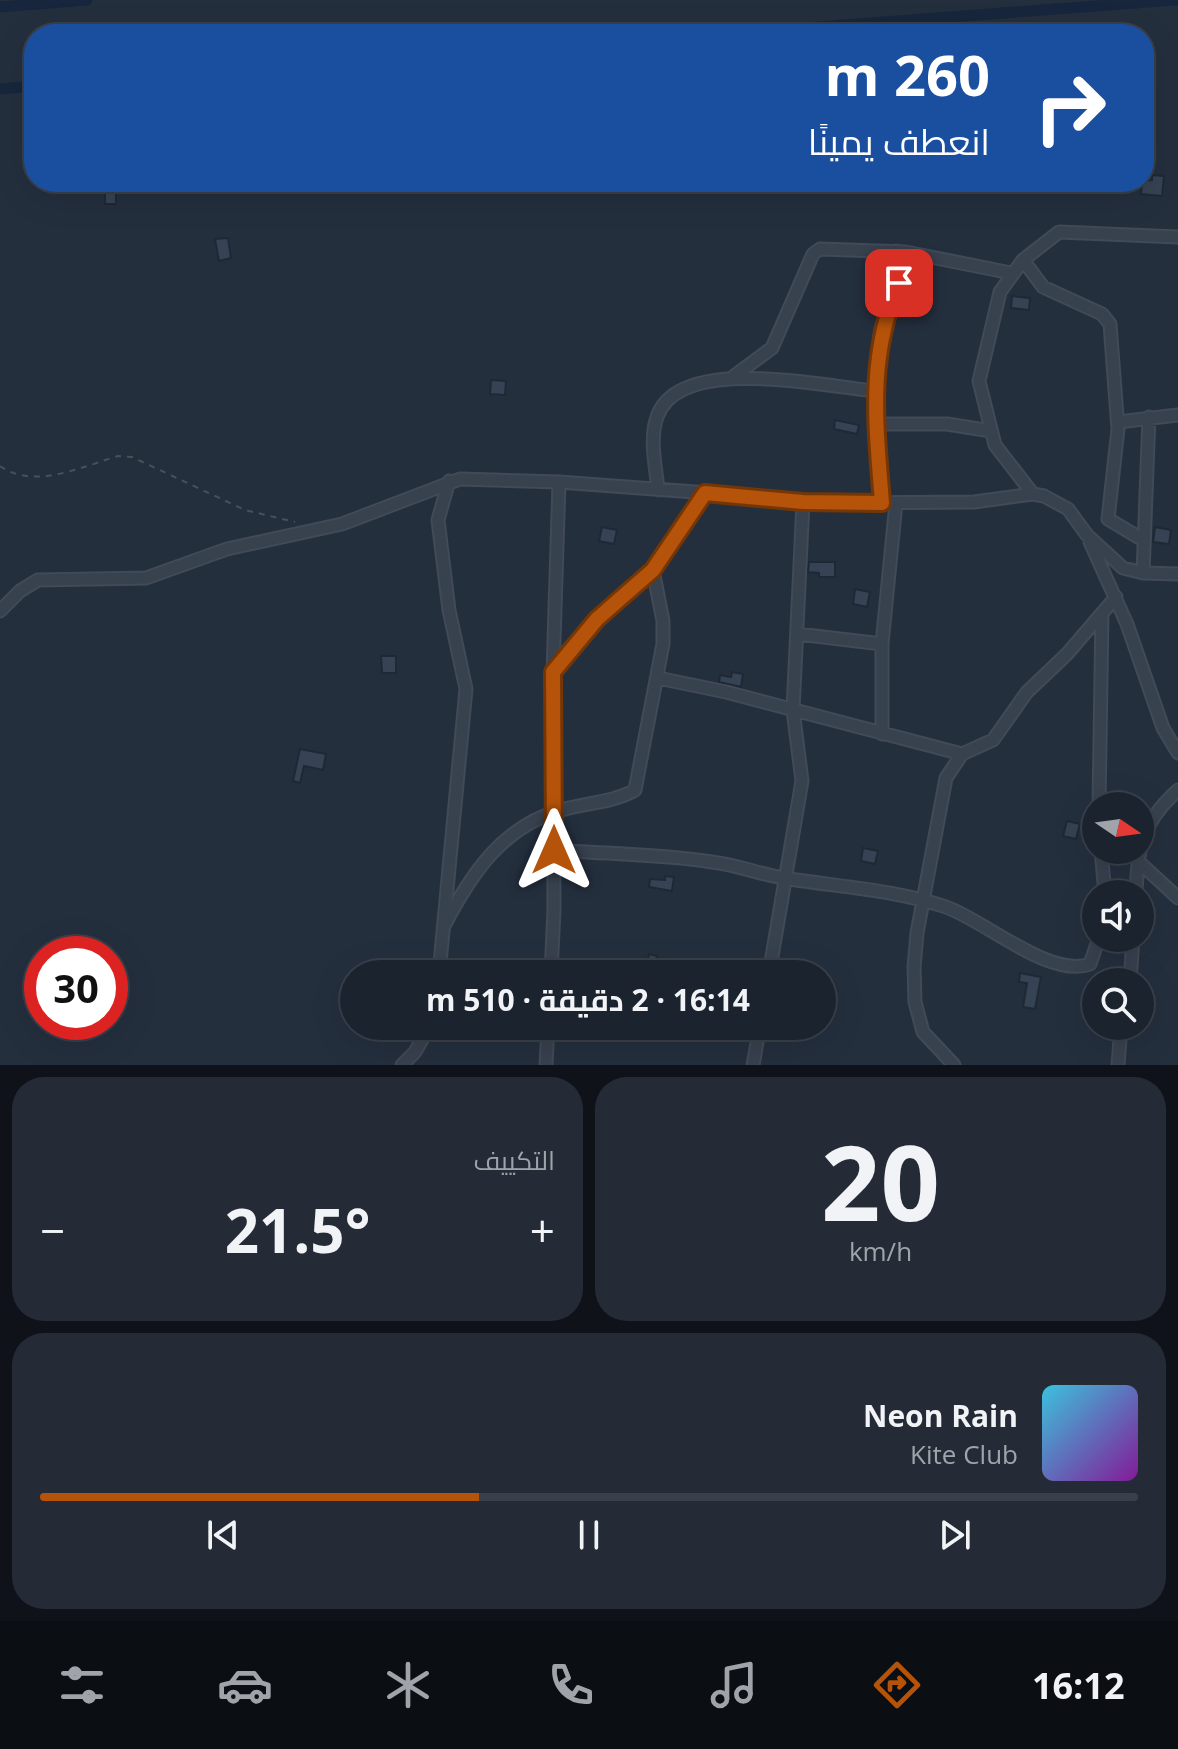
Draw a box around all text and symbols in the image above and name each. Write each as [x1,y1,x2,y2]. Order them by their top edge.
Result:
text: 260 m [824,36,990,112]
icon: right [1018,56,1122,160]
text: انعطف يمينًا [808,117,990,166]
pin [865,249,933,317]
icon: arrive [877,261,921,305]
north arrow [1082,792,1154,864]
map controls [1082,792,1154,1040]
position arrow [512,808,596,892]
button: sound [1082,880,1154,952]
speed limit sign: 30 [24,936,128,1040]
button: search [1082,968,1154,1040]
text: 16:14 · 2 دقيقة · 510 m [426,979,750,1020]
text: 20 [821,1110,940,1251]
text: التكييف [473,1142,555,1178]
text: 21.5° [225,1189,370,1271]
text: − [40,1200,65,1260]
text: + [530,1200,555,1260]
text: km/h [849,1233,912,1269]
text: Neon Rain [863,1395,1018,1436]
text: Kite Club [910,1436,1018,1472]
icon: previous [201,1513,245,1557]
icon: pause [567,1513,611,1557]
icon: next [933,1513,977,1557]
icon: filters [54,1657,110,1713]
icon: car [217,1657,273,1713]
icon: climate [380,1657,436,1713]
icon: phone [543,1657,599,1713]
icon: music [706,1657,762,1713]
icon: directions [869,1657,925,1713]
text: 16:12 [1032,1661,1124,1710]

